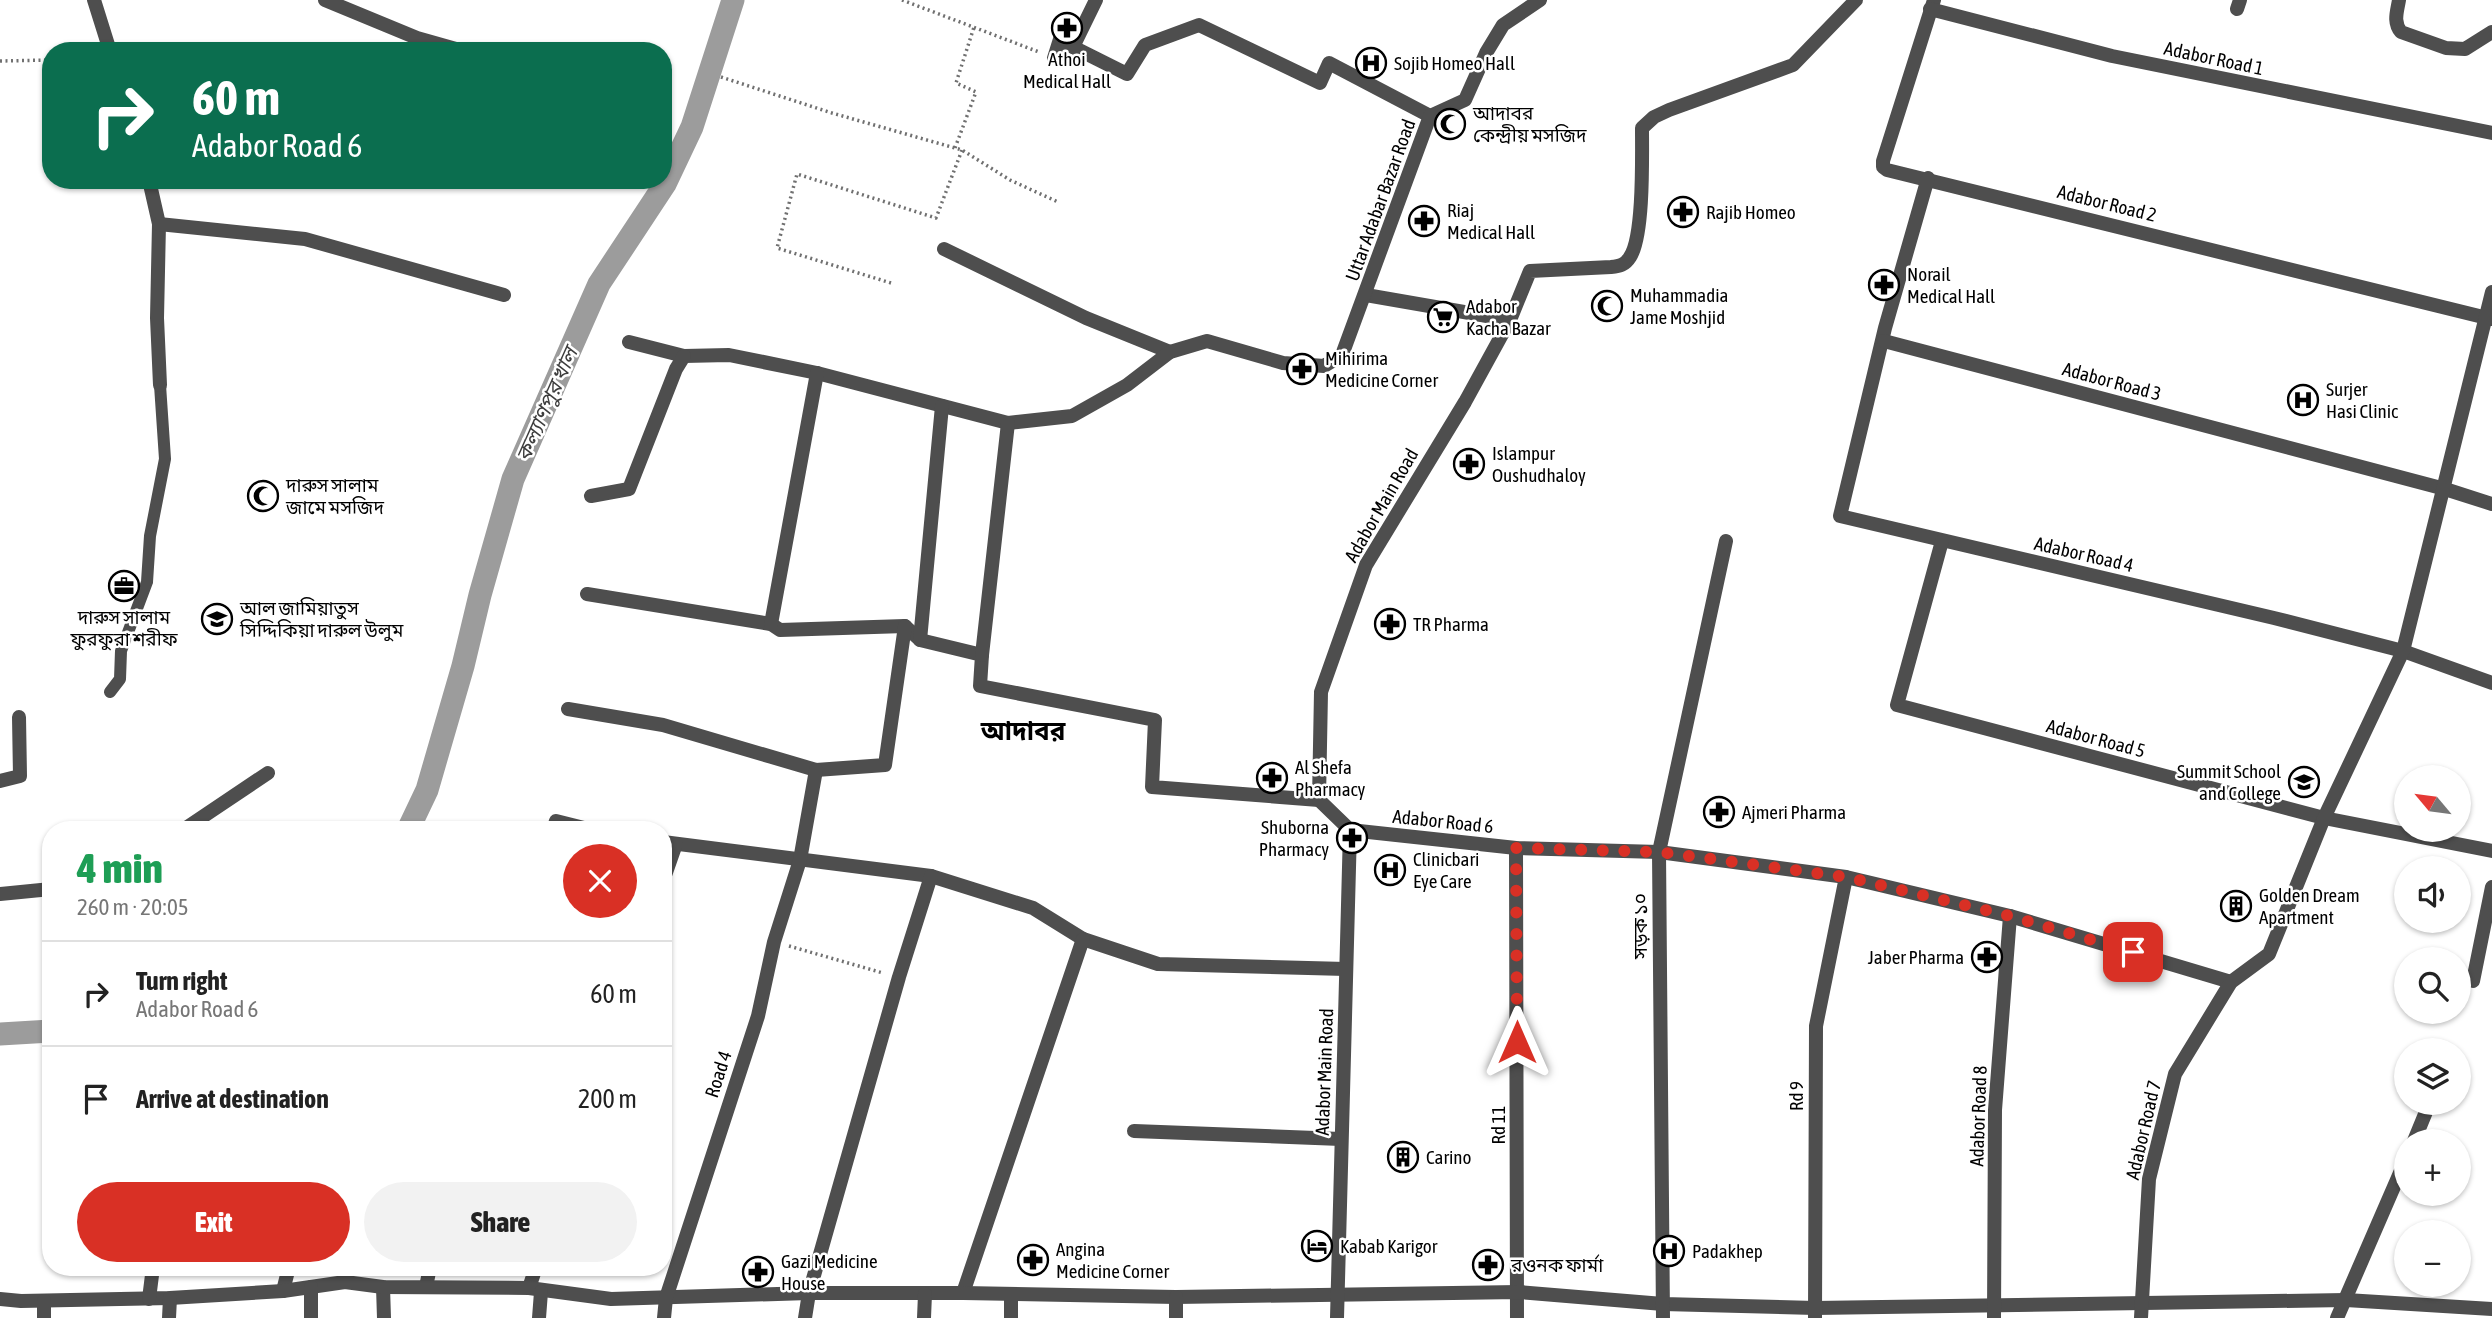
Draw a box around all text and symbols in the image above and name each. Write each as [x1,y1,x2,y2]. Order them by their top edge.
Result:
pharmacy icon: Athoi Medical Hall [1050,11,1084,45]
street label: Adabor Road 1 [2162,37,2266,79]
hospital icon: Sojib Homeo Hall [1354,46,1388,80]
place label: Athoi Medical Hall [1023,48,1111,92]
place label: Sojib Homeo Hall [1394,52,1515,74]
text: 60 m [192,69,280,125]
icon: right [77,70,168,161]
place label: আদাবর কেন্দ্রীয় মসজিদ [1472,102,1587,146]
mosque icon: আদাবর কেন্দ্রীয় মসজিদ [1433,107,1467,141]
street label: Uttar Adabar Bazar Road [1341,116,1419,284]
text: Adabor Road 6 [192,127,362,164]
street label: Adabor Road 2 [2055,180,2159,226]
pharmacy icon: Rajib Homeo [1666,195,1700,229]
place label: Riaj Medical Hall [1447,199,1535,243]
place label: Rajib Homeo [1706,201,1796,223]
pharmacy icon: Riaj Medical Hall [1407,204,1441,238]
place label: Norail Medical Hall [1907,263,1995,307]
pharmacy icon: Norail Medical Hall [1867,268,1901,302]
place label: Muhammadia Jame Moshjid [1630,284,1728,328]
mosque icon: Muhammadia Jame Moshjid [1590,289,1624,323]
place label: Adabor Kacha Bazar [1466,295,1551,339]
supermarket icon: Adabor Kacha Bazar [1426,300,1460,334]
water label: কল্যাণপুর খাল [510,340,584,465]
place label: Mihirima Medicine Corner [1325,347,1438,391]
pharmacy icon: Mihirima Medicine Corner [1285,352,1319,386]
street label: Adabor Road 3 [2060,357,2164,405]
place label: Surjer Hasi Clinic [2326,378,2399,422]
hospital icon: Surjer Hasi Clinic [2286,383,2320,417]
place label: Islampur Oushudhaloy [1492,442,1586,486]
street label: Adabor Main Road [1340,444,1422,566]
pharmacy icon: Islampur Oushudhaloy [1452,447,1486,481]
place label: দারুস সালাম জামে মসজিদ [285,474,384,518]
mosque icon: দারুস সালাম জামে মসজিদ [246,479,280,513]
street label: Adabor Road 4 [2032,532,2136,576]
office icon: দারুস সালাম ফুরফুরা শরীফ [107,569,141,603]
place label: আল জামিয়াতুস সিদ্দিকিয়া দারুল উলুম [239,597,404,642]
school or university icon: আল জামিয়াতুস সিদ্দিকিয়া দারুল উলুম [200,602,234,636]
place label: দারুস সালাম ফুরফুরা শরীফ [69,606,179,651]
pharmacy icon: TR Pharma [1373,607,1407,641]
place label: TR Pharma [1413,613,1489,635]
street label: Adabor Road 5 [2044,714,2148,762]
district label: আদাবর [980,716,1066,746]
place label: Al Shefa Pharmacy [1295,756,1366,800]
place label: Summit School and College [2177,760,2281,804]
pharmacy icon: Al Shefa Pharmacy [1255,761,1289,795]
school or university icon: Summit School and College [2287,765,2321,799]
north arrow [2394,765,2471,842]
map controls [2394,765,2471,1297]
pharmacy icon: Ajmeri Pharma [1702,795,1736,829]
place label: Ajmeri Pharma [1742,801,1846,823]
street label: Adabor Road 6 [1392,805,1494,837]
place label: Shuborna Pharmacy [1259,816,1329,860]
pharmacy icon: Shuborna Pharmacy [1335,821,1369,855]
text: 4 min [77,844,163,892]
button: close [563,844,637,918]
place label: Clinicbari Eye Care [1413,848,1479,892]
hospital icon: Clinicbari Eye Care [1373,853,1407,887]
button: sound [2394,856,2471,933]
place label: Golden Dream Apartment [2259,884,2360,928]
building icon: Golden Dream Apartment [2219,889,2253,923]
street label: সড়ক ১০ [1629,893,1651,960]
text: 260 m · 20:05 [77,894,189,920]
pin [2103,922,2163,982]
icon: arrive [2114,933,2152,971]
pharmacy icon: Jaber Pharma [1970,940,2004,974]
place label: Jaber Pharma [1868,946,1964,968]
button: search [2394,947,2471,1024]
text: Turn right [136,966,227,996]
icon: right [77,975,115,1013]
text: 60 m [590,979,637,1009]
text: Adabor Road 6 [136,996,258,1022]
position arrow [1480,1005,1554,1079]
street label: Adabor Main Road [1311,1008,1337,1136]
button: layers [2394,1038,2471,1115]
street label: Road 4 [700,1048,736,1100]
street label: Adabor Road 8 [1965,1065,1991,1167]
street label: Adabor Road 7 [2121,1078,2165,1182]
icon: arrive [77,1080,115,1118]
street label: Rd 9 [1785,1081,1807,1111]
text: Arrive at destination [136,1084,329,1114]
text: 200 m [578,1084,637,1114]
street label: Rd 11 [1487,1106,1509,1144]
button: + [2394,1129,2471,1206]
building icon: Carino [1386,1140,1420,1174]
place label: Carino [1426,1146,1472,1168]
button: Exit [77,1182,350,1262]
button: Share [364,1182,637,1262]
button: − [2394,1220,2471,1297]
hotel icon: Kabab Karigor [1300,1229,1334,1263]
hospital icon: Padakhep [1652,1234,1686,1268]
place label: Kabab Karigor [1340,1235,1438,1257]
place label: Angina Medicine Corner [1056,1238,1169,1282]
place label: Padakhep [1692,1240,1763,1262]
pharmacy icon: Angina Medicine Corner [1016,1243,1050,1277]
pharmacy icon: রওনক ফার্মা [1471,1248,1505,1282]
place label: Gazi Medicine House [781,1250,878,1294]
place label: রওনক ফার্মা [1510,1254,1604,1276]
pharmacy icon: Gazi Medicine House [741,1255,775,1289]

